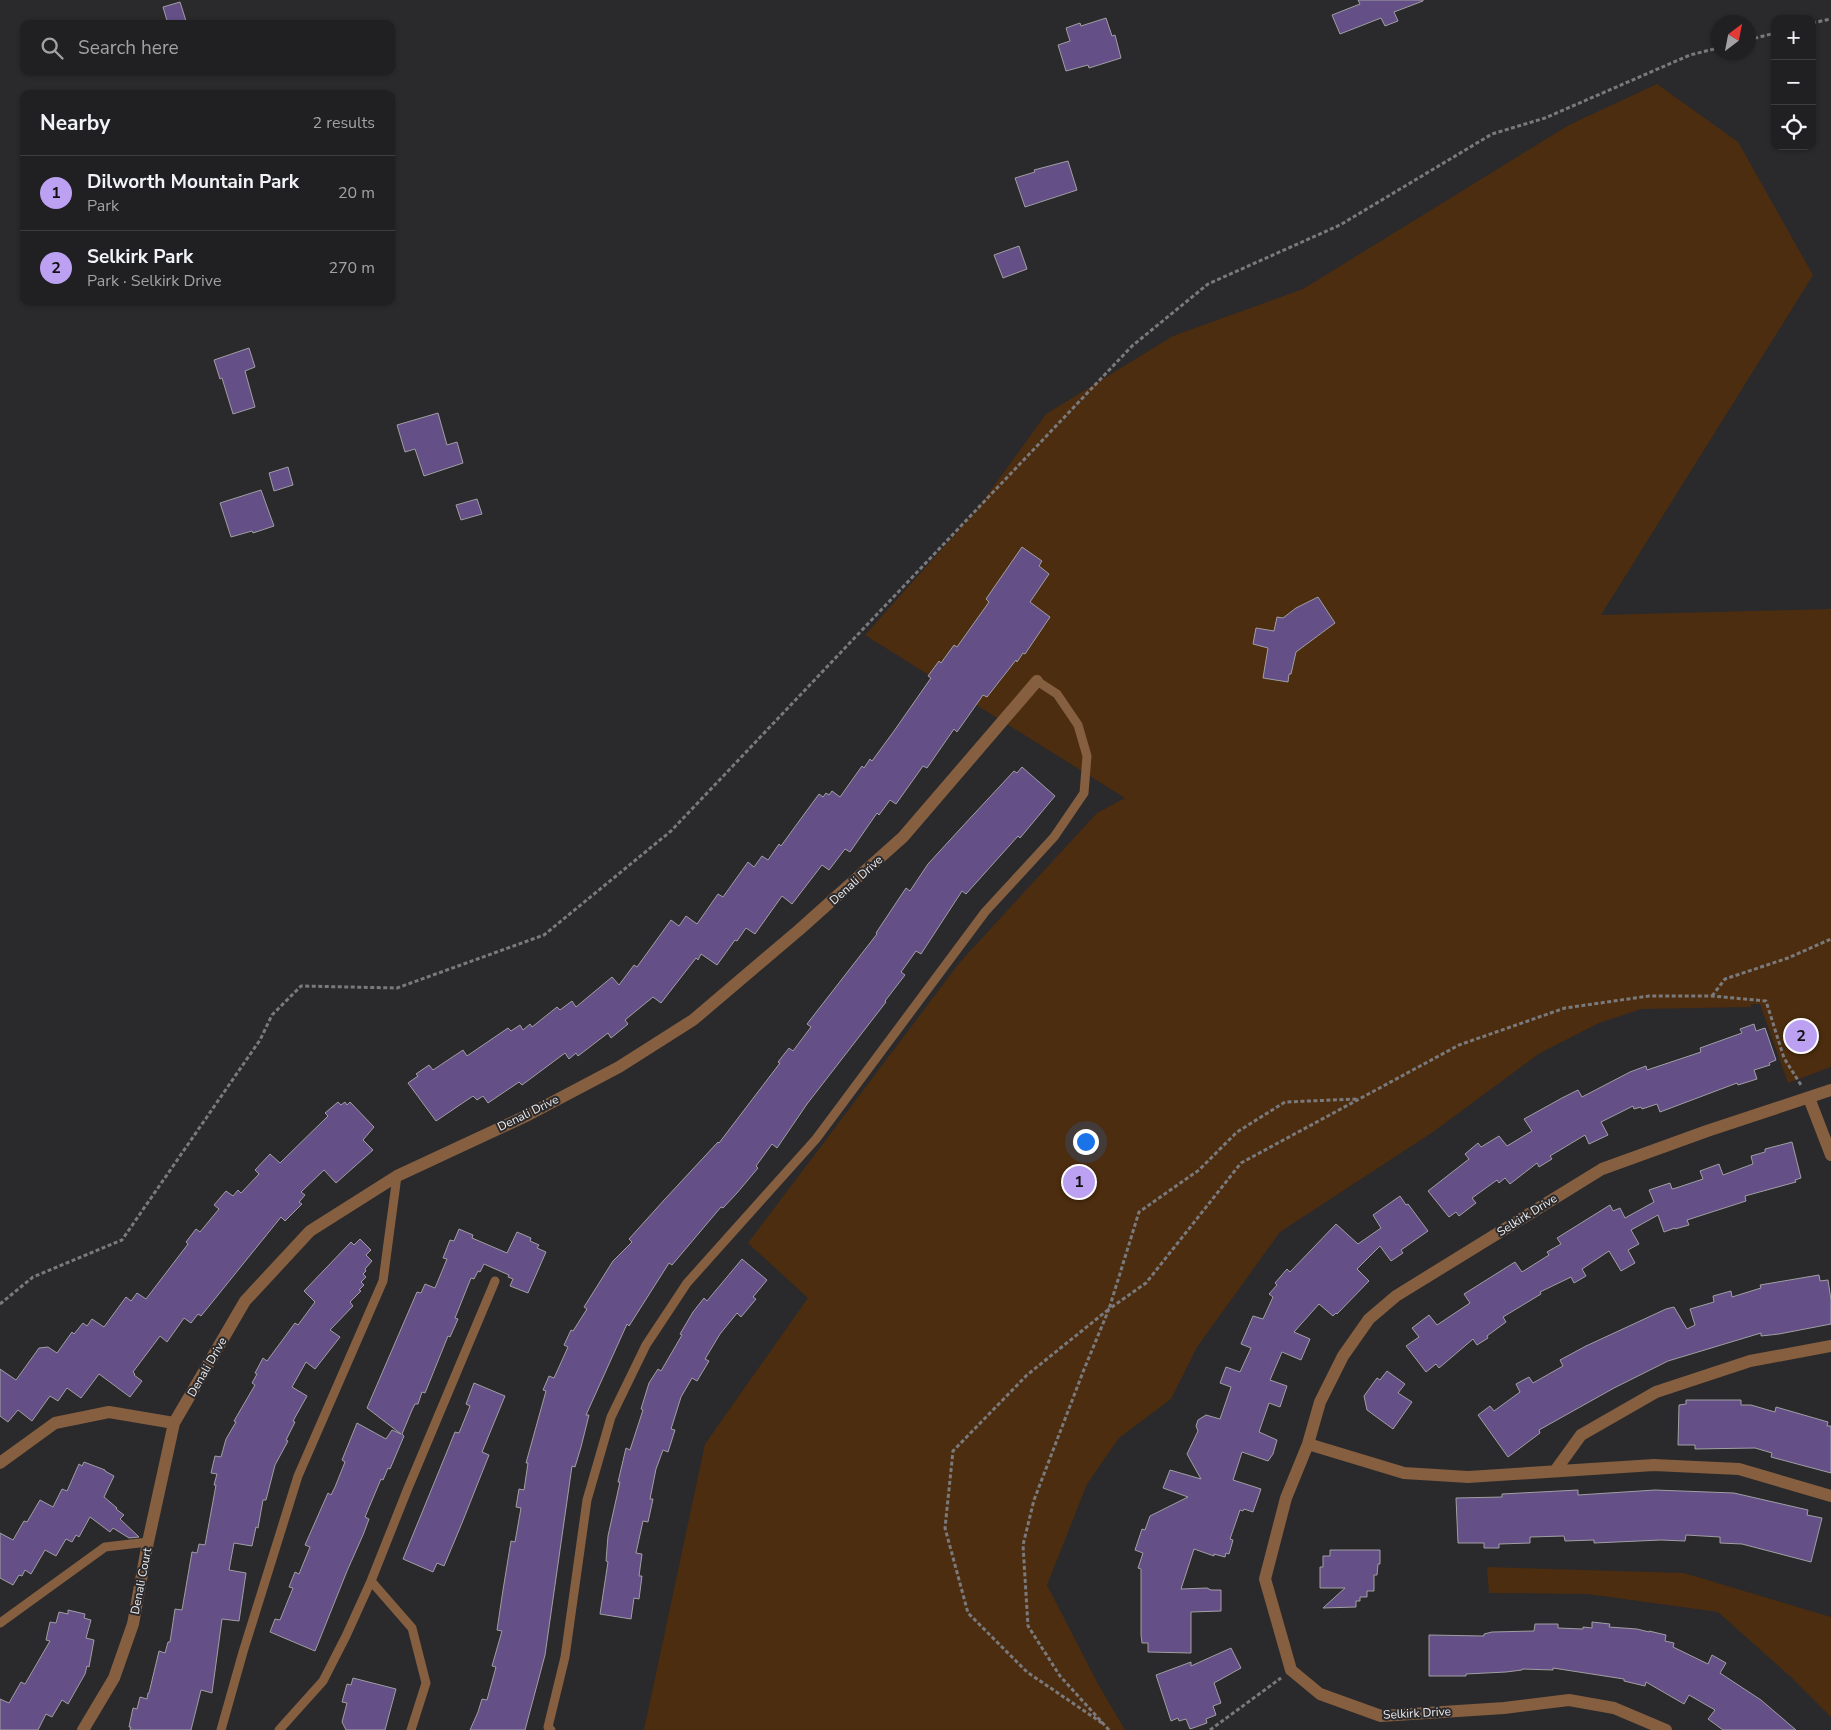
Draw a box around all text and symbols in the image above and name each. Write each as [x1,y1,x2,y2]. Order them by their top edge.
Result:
north arrow [1711,15,1756,60]
map controls [1771,15,1816,150]
button: + [1771,15,1816,60]
search box [20,20,395,75]
icon: search [38,34,66,62]
text: Search here [78,35,179,61]
button: − [1771,60,1816,105]
button: locate [1771,105,1816,150]
text: Nearby [40,109,110,137]
text: 2 results [313,112,375,134]
text: Dilworth Mountain Park [87,169,299,195]
text: 1 [51,182,61,204]
text: 20 m [338,182,375,204]
text: Park [87,195,119,217]
text: Selkirk Park [87,244,193,270]
text: 2 [51,257,61,279]
text: 270 m [328,257,375,279]
text: Park · Selkirk Drive [87,270,221,292]
street label: Denali Drive [826,852,886,908]
pin: 2 [1785,1017,1817,1055]
street label: Denali Drive [495,1091,561,1135]
your location [1073,1129,1099,1155]
pin: 1 [1063,1163,1095,1201]
street label: Selkirk Drive [1494,1190,1560,1240]
street label: Denali Drive [183,1334,231,1400]
street label: Denali Court [127,1545,155,1616]
street label: Selkirk Drive [1383,1703,1451,1723]

